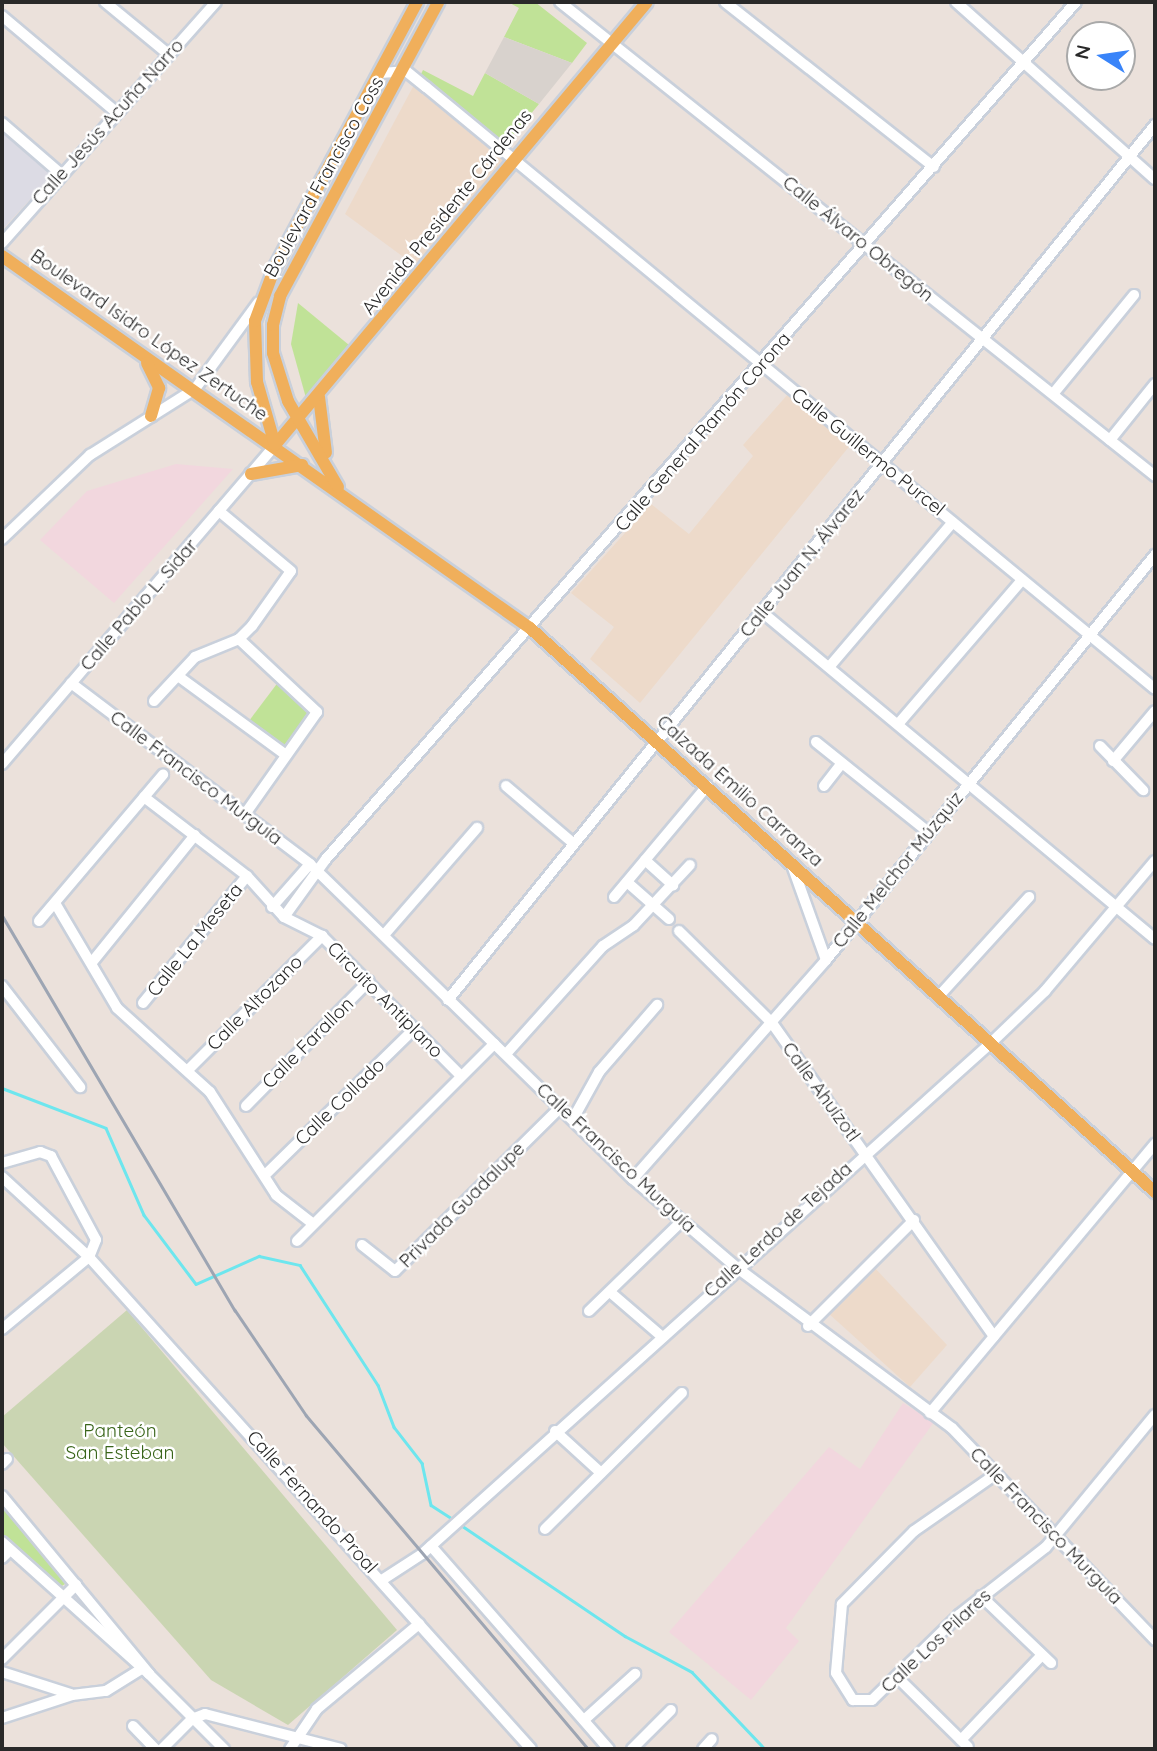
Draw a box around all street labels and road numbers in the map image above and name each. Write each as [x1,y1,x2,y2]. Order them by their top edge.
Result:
street label: Calle Jesús Acuña Narro [27,34,189,210]
street label: Boulevard Francisco Coss [259,73,389,281]
street label: Avenida Presidente Cárdenas [357,105,537,319]
street label: Calle Álvaro Obregón [778,171,938,307]
street label: Boulevard Isidro López Zertuche [26,244,272,426]
street label: Calle General Ramón Corona [610,328,796,536]
street label: Calle Guillermo Purcel [787,383,949,521]
street label: Calle Juan N. Álvarez [735,484,869,642]
street label: Calle Pablo L. Sidar [76,534,202,676]
street label: Calle Francisco Murguía [105,706,287,850]
street label: Calzada Emilio Carranza [652,710,828,872]
street label: Calle Melchor Múzquiz [828,787,968,953]
street label: Calle La Meseta [142,879,248,1001]
street label: Circuito Antiplano [322,937,448,1063]
street label: Calle Altozano [202,950,308,1056]
street label: Calle Farallon [258,993,358,1093]
street label: Calle Ahuízotl [777,1038,865,1146]
street label: Calle Collado [291,1054,389,1150]
street label: Calle Francisco Murguía [532,1078,700,1238]
street label: Privada Guadalupe [394,1137,530,1273]
street label: Calle Lerdo de Tejada [699,1158,857,1302]
street label: Calle Fernando Proal [242,1426,382,1578]
street label: Calle Francisco Murguía [965,1443,1127,1609]
street label: Calle Los Pilares [876,1584,996,1698]

